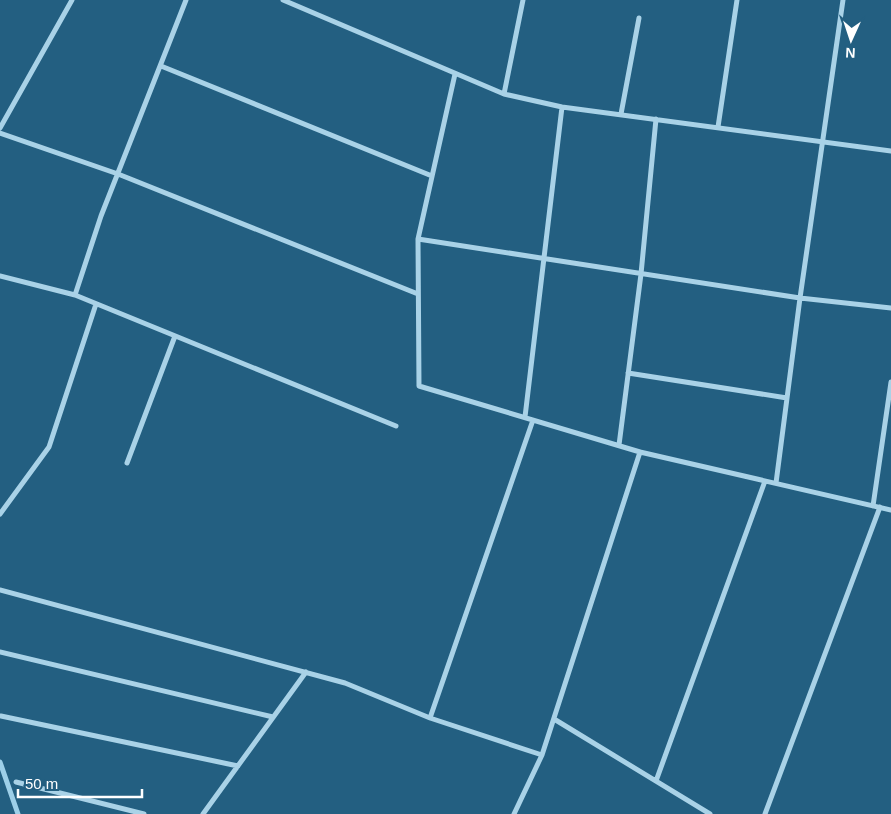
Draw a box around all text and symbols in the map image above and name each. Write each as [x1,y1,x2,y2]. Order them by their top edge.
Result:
north arrow [826,15,876,65]
text: N [845,45,856,61]
scale bar [18,766,141,798]
text: 50 m [25,775,58,792]

